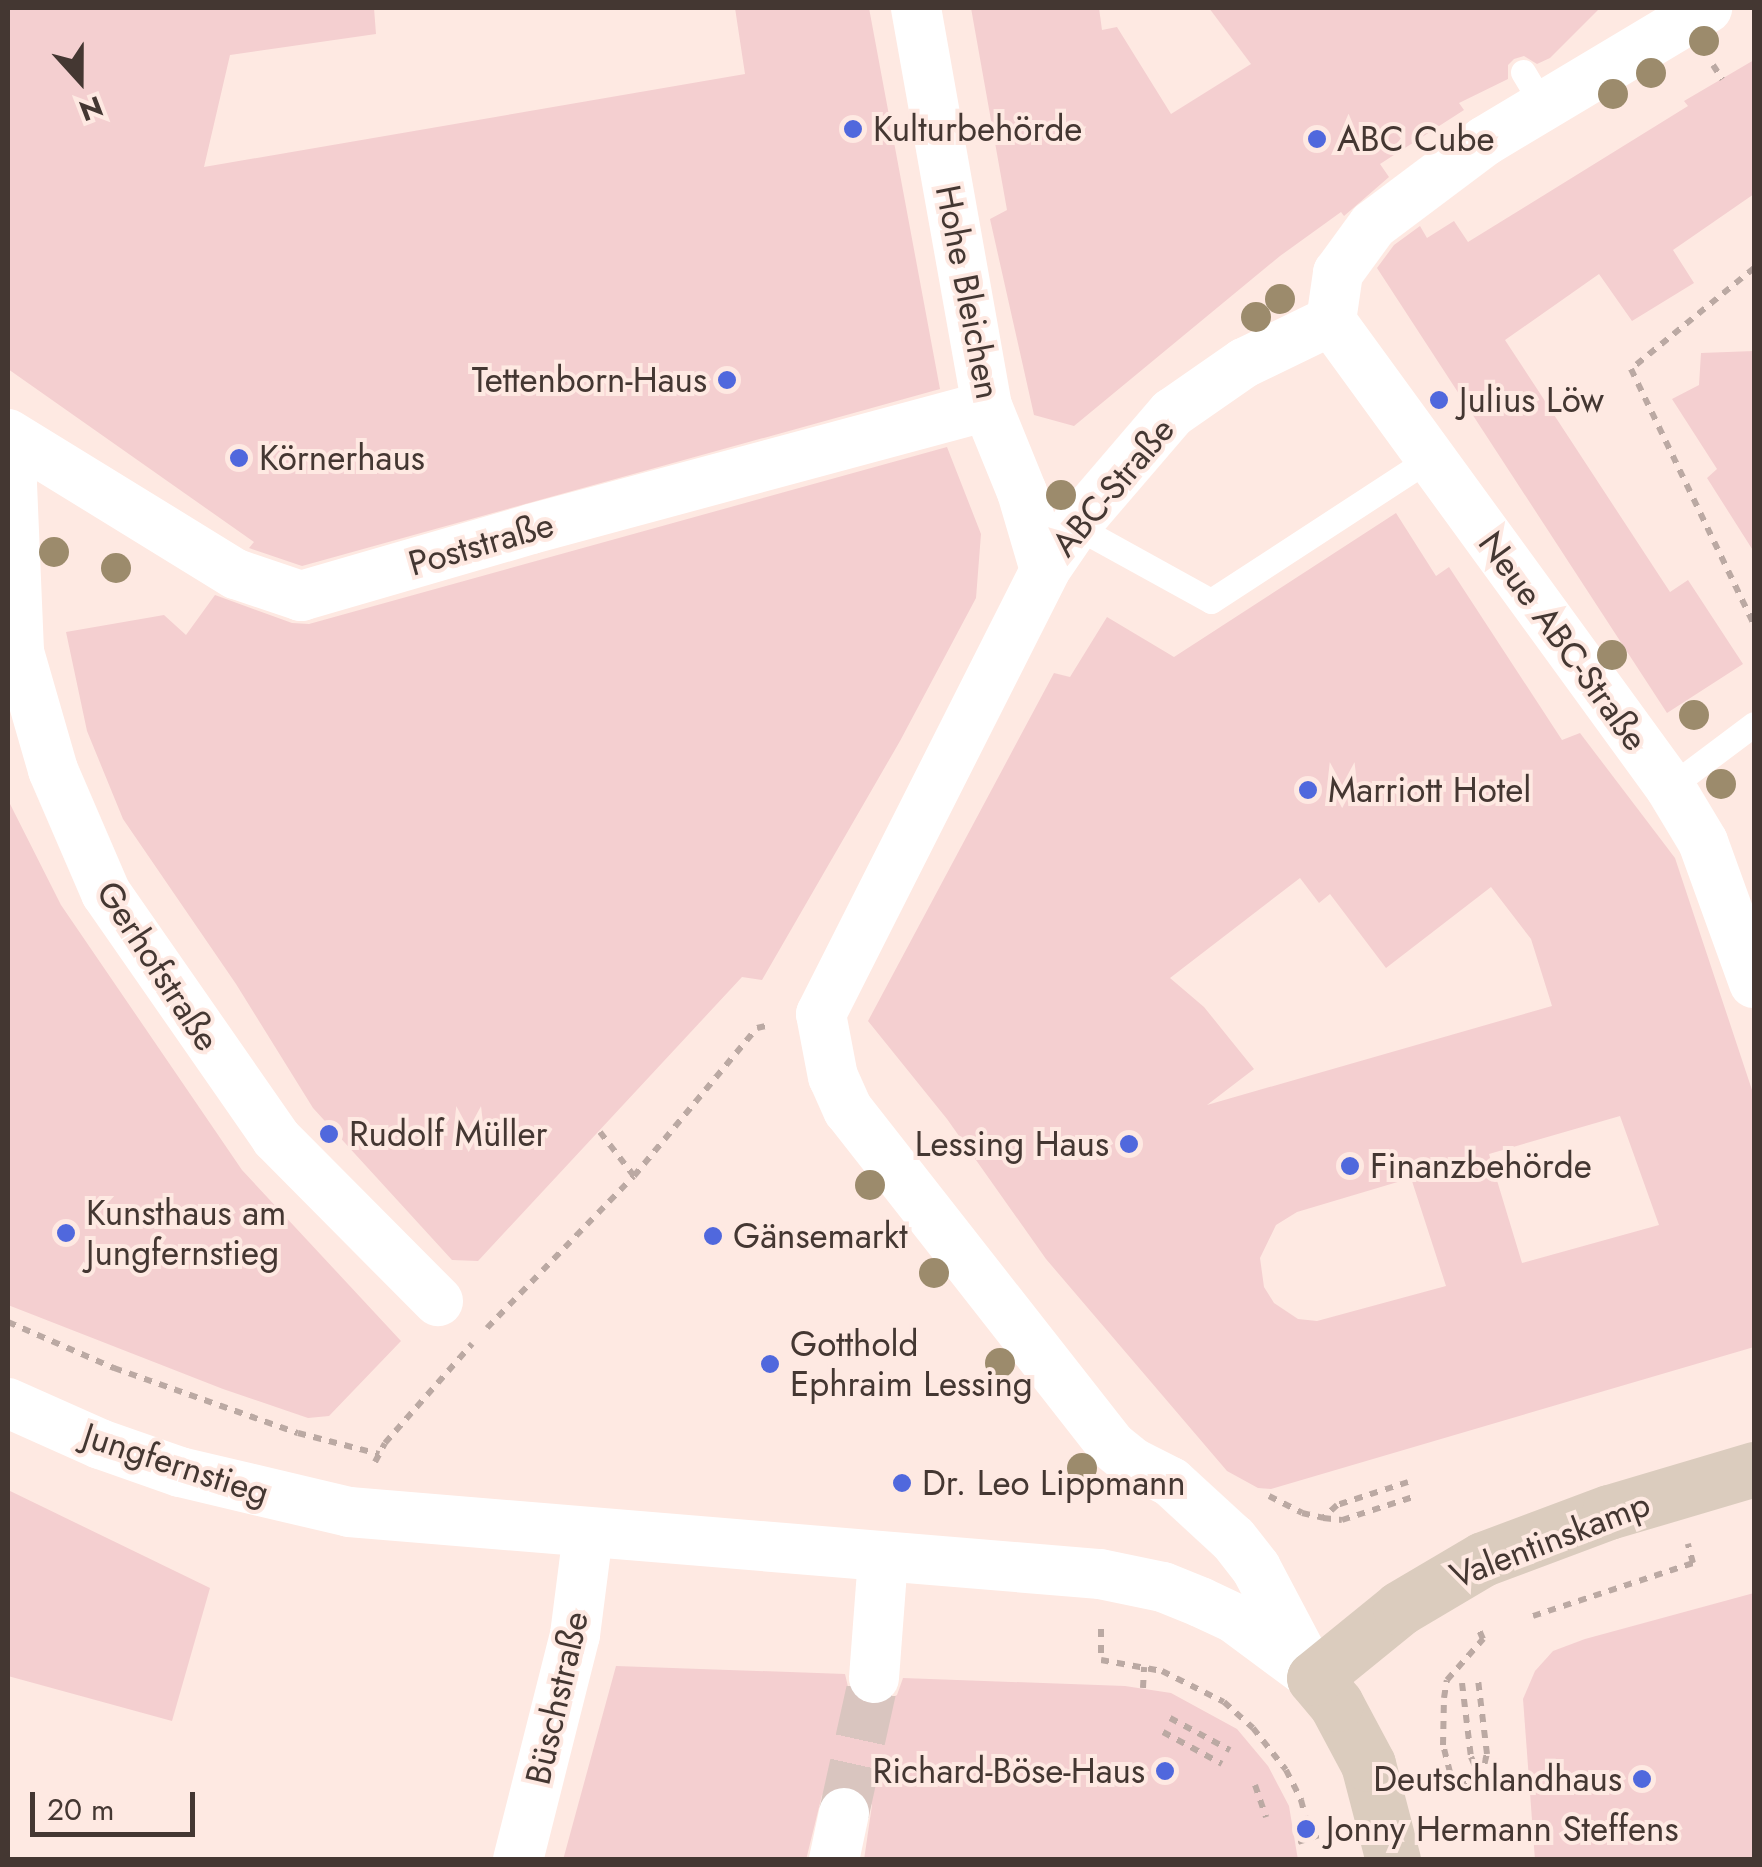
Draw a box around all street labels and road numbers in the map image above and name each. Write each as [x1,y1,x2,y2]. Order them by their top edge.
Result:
street label: Hohe Bleichen [927,181,1009,403]
street label: ABC-Straße [1043,409,1183,565]
street label: Poststraße [404,503,558,585]
street label: Neue ABC-Straße [1470,523,1656,759]
street label: Gerhofstraße [88,873,228,1059]
street label: Jungfernstieg [78,1414,274,1514]
street label: Valentinskamp [1444,1483,1656,1597]
street label: Büschstraße [517,1607,597,1789]

